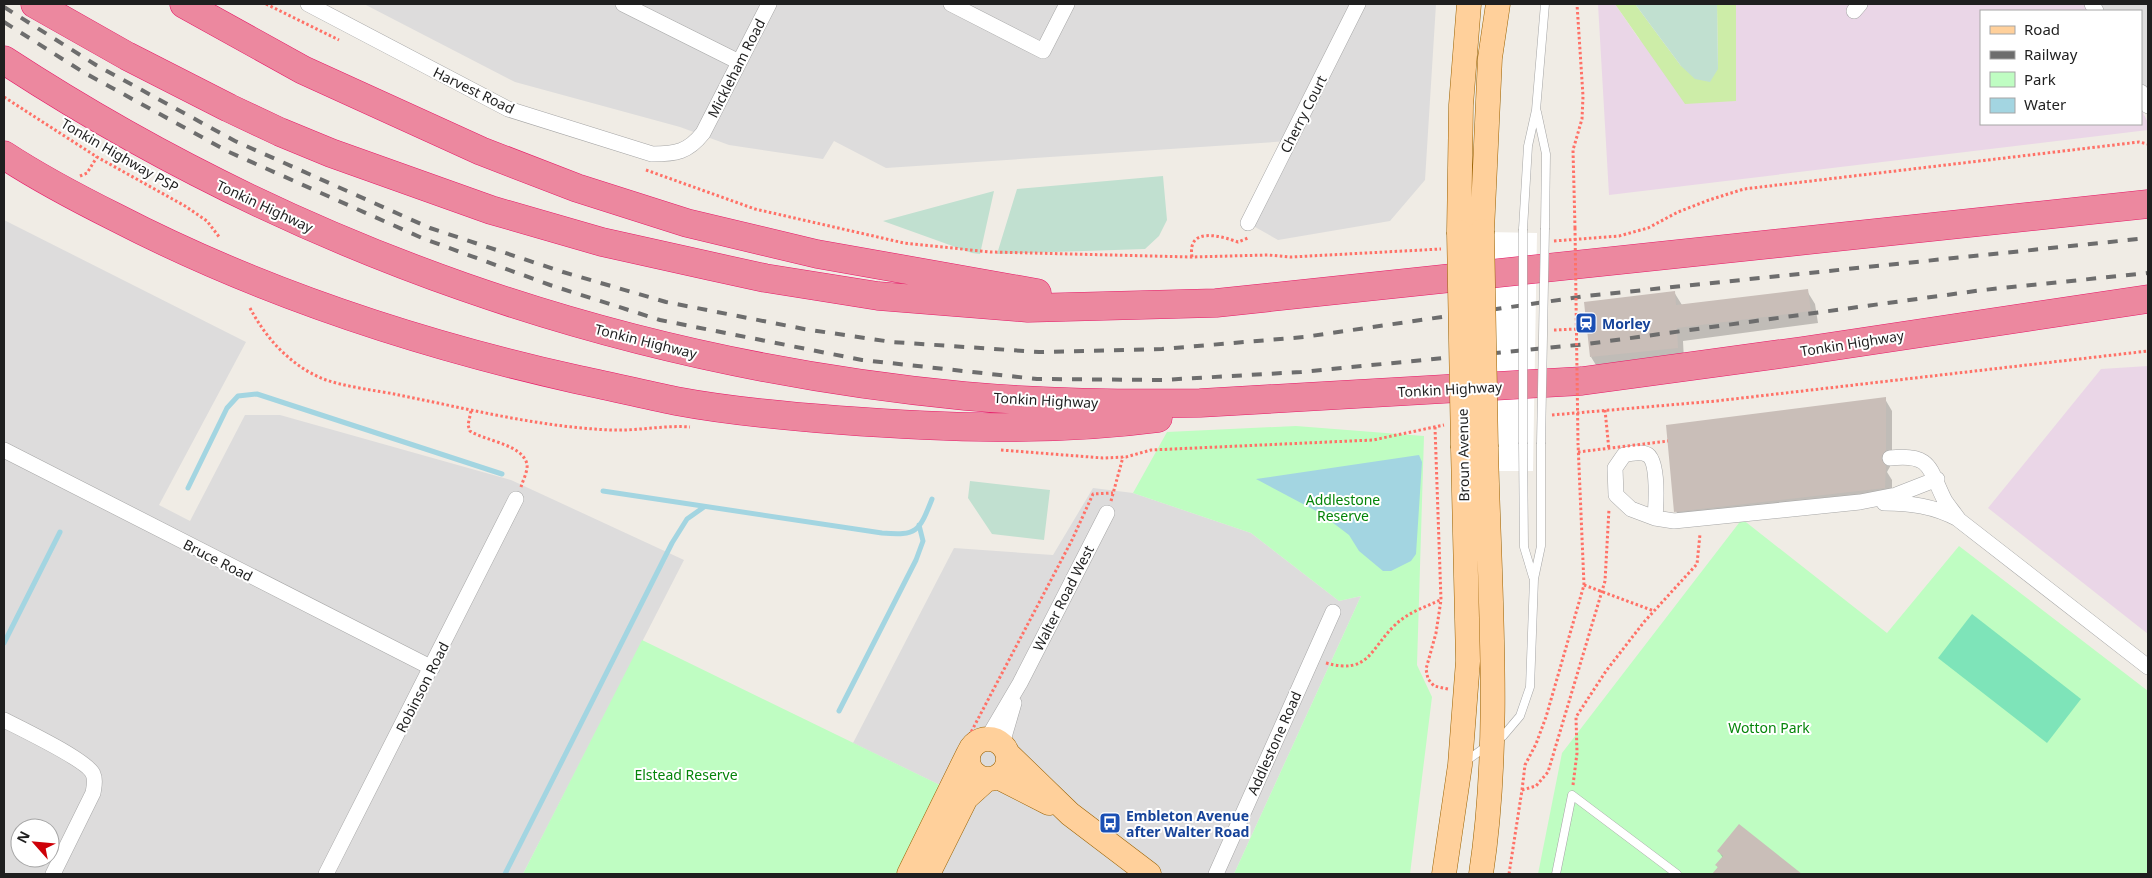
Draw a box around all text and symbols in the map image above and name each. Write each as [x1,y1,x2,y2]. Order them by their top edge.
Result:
legend [1980,10,2142,125]
street label: Mickleham Road [703,15,769,121]
text: Road [2024,19,2060,39]
text: Railway [2024,44,2078,64]
street label: Harvest Road [430,62,518,118]
text: Park [2024,69,2056,89]
street label: Cherry Court [1275,72,1331,156]
text: Water [2024,94,2066,114]
street label: Tonkin Highway PSP [58,114,182,196]
street label: Tonkin Highway [214,175,317,237]
station icon: Morley [1574,311,1598,335]
place label: Morley [1602,314,1650,333]
street label: Tonkin Highway [593,319,700,363]
street label: Tonkin Highway [1799,325,1906,361]
street label: Tonkin Highway [1397,377,1504,401]
street label: Tonkin Highway [993,388,1100,412]
street label: Broun Avenue [1453,408,1473,502]
park label: Addlestone Reserve [1306,490,1380,525]
street label: Bruce Road [180,534,256,586]
street label: Walter Road West [1028,542,1098,654]
street label: Robinson Road [391,639,453,735]
street label: Addlestone Road [1243,688,1305,798]
park label: Wotton Park [1728,718,1810,737]
park label: Elstead Reserve [634,765,738,784]
place label: Embleton Avenue after Walter Road [1126,806,1249,841]
bus stop icon: Embleton Avenue after Walter Road [1098,811,1122,835]
north arrow [10,818,60,868]
text: N [12,827,34,846]

